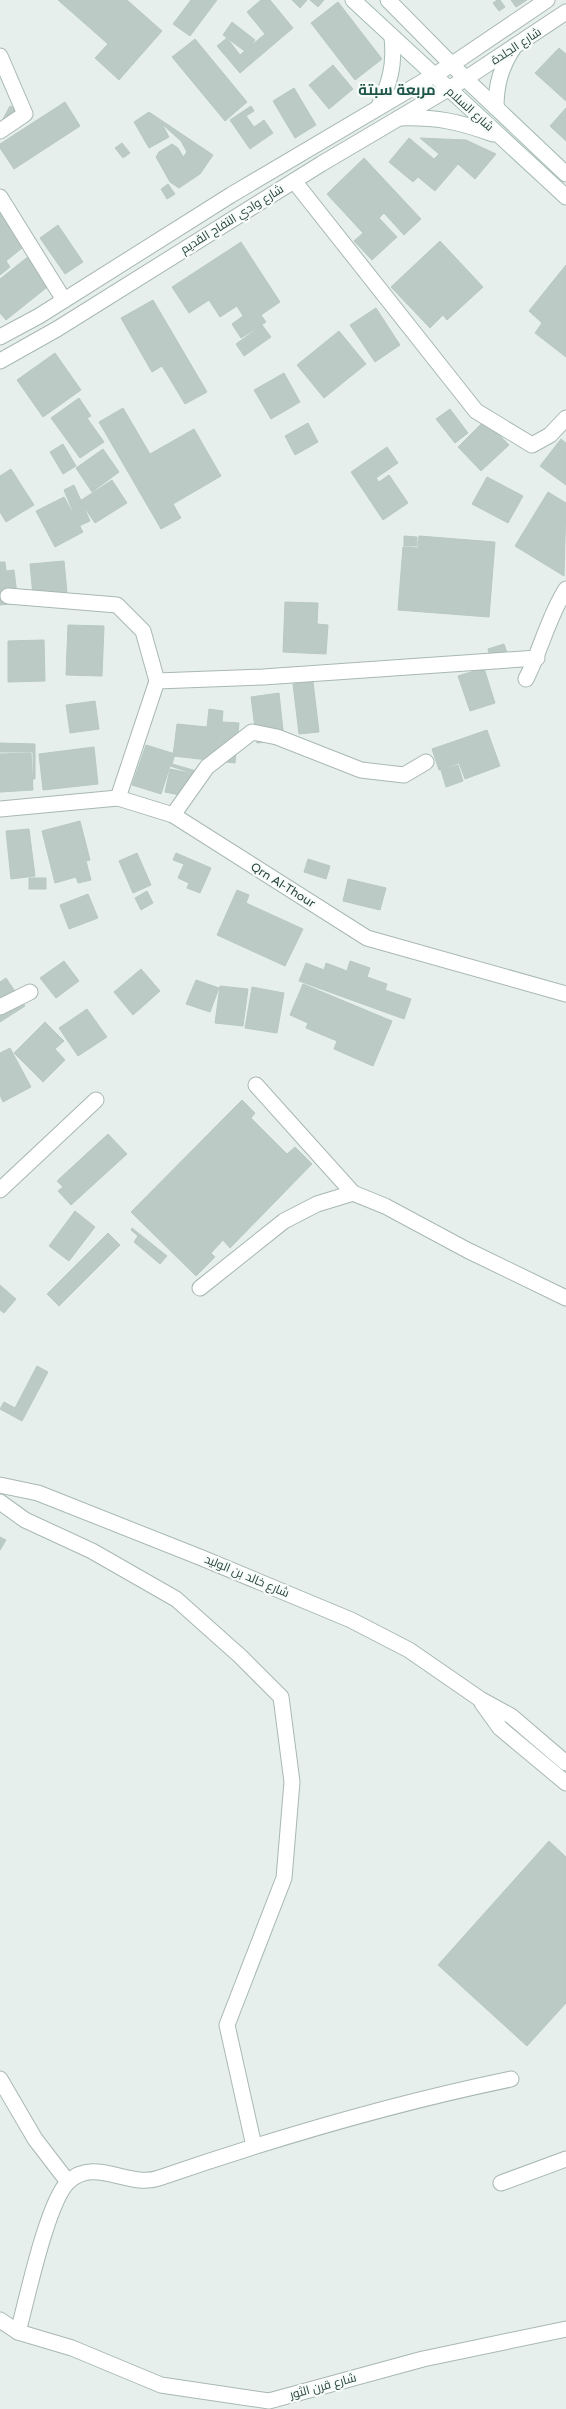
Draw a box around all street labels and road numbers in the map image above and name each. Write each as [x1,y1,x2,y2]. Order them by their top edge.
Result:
street label: شارع الجلدة [488,25,544,68]
street label: شارع السلام [443,84,497,135]
street label: شارع وادي التفاح القديم [178,182,288,259]
street label: Qrn Al-Thour [248,860,318,911]
street label: شارع خالد بن الوليد [202,1552,292,1601]
street label: شارع قرن الثور [287,2370,358,2403]

